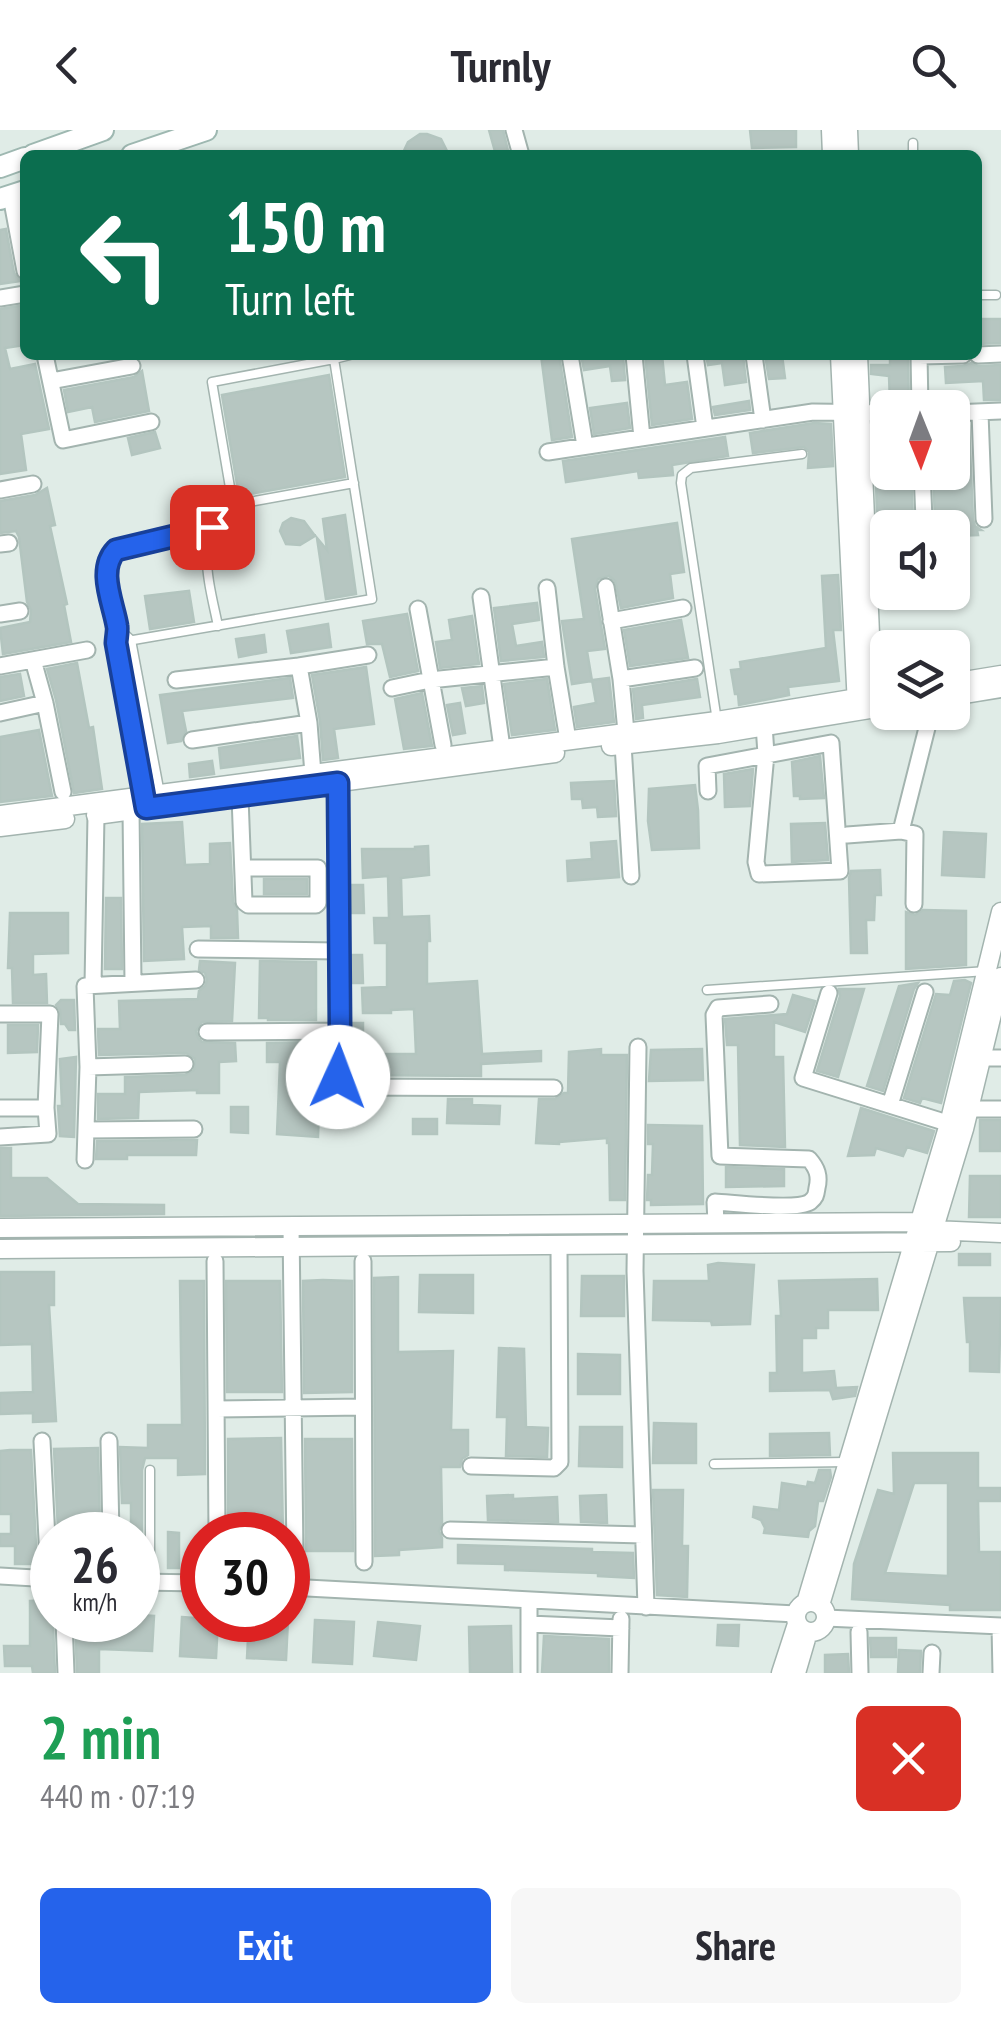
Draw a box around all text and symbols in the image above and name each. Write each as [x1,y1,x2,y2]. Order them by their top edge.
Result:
text: Turnly [451,36,550,94]
icon: back [40,38,95,93]
icon: search [906,38,961,93]
text: 150 m [225,181,386,271]
icon: left [60,190,190,320]
text: Turn left [225,269,355,327]
north arrow [870,390,970,490]
map controls [870,390,970,730]
pin [170,485,255,570]
icon: arrive [185,500,240,555]
button: sound [870,510,970,610]
button: layers [870,630,970,730]
position arrow [286,1025,390,1129]
speed limit sign: 30 [180,1512,310,1642]
text: 26 [71,1532,119,1597]
text: km/h [73,1586,117,1618]
text: 2 min [40,1698,161,1776]
button: close [856,1706,961,1811]
text: 440 m · 07:19 [40,1775,195,1817]
button: Exit [40,1888,491,2003]
button: Share [511,1888,961,2003]

